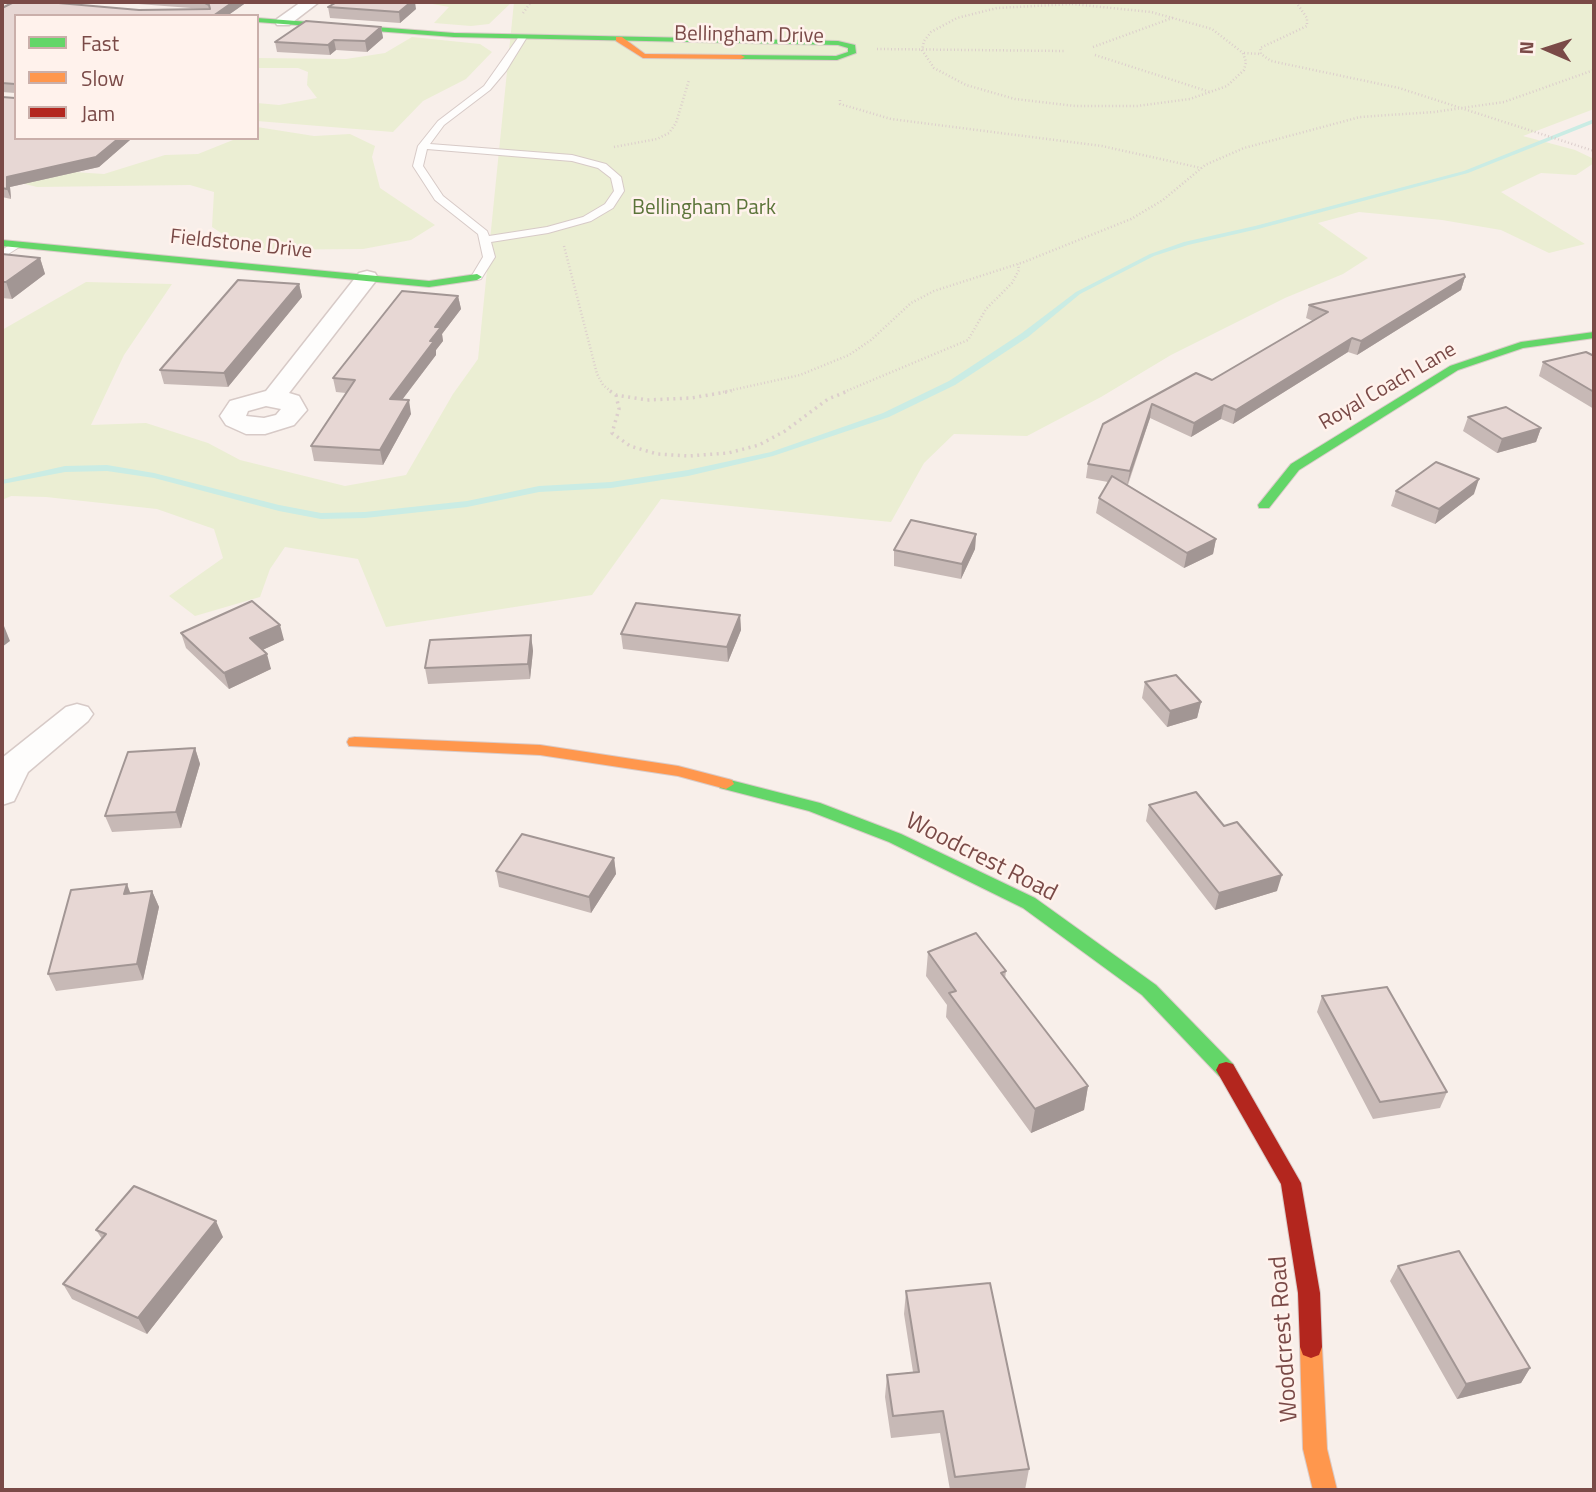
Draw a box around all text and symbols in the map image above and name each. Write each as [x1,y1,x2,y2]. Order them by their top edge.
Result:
legend [14,14,259,140]
north arrow [1512,14,1582,84]
street label: Bellingham Drive [674,22,824,50]
text: Fast [81,27,119,59]
text: N [1511,41,1540,55]
text: Slow [81,62,124,94]
text: Jam [81,97,115,129]
park label: Bellingham Park [632,196,776,222]
street label: Fieldstone Drive [169,225,313,265]
street label: Royal Coach Lane [1315,338,1461,436]
street label: Woodcrest Road [900,807,1062,909]
street label: Woodcrest Road [1265,1255,1305,1423]

